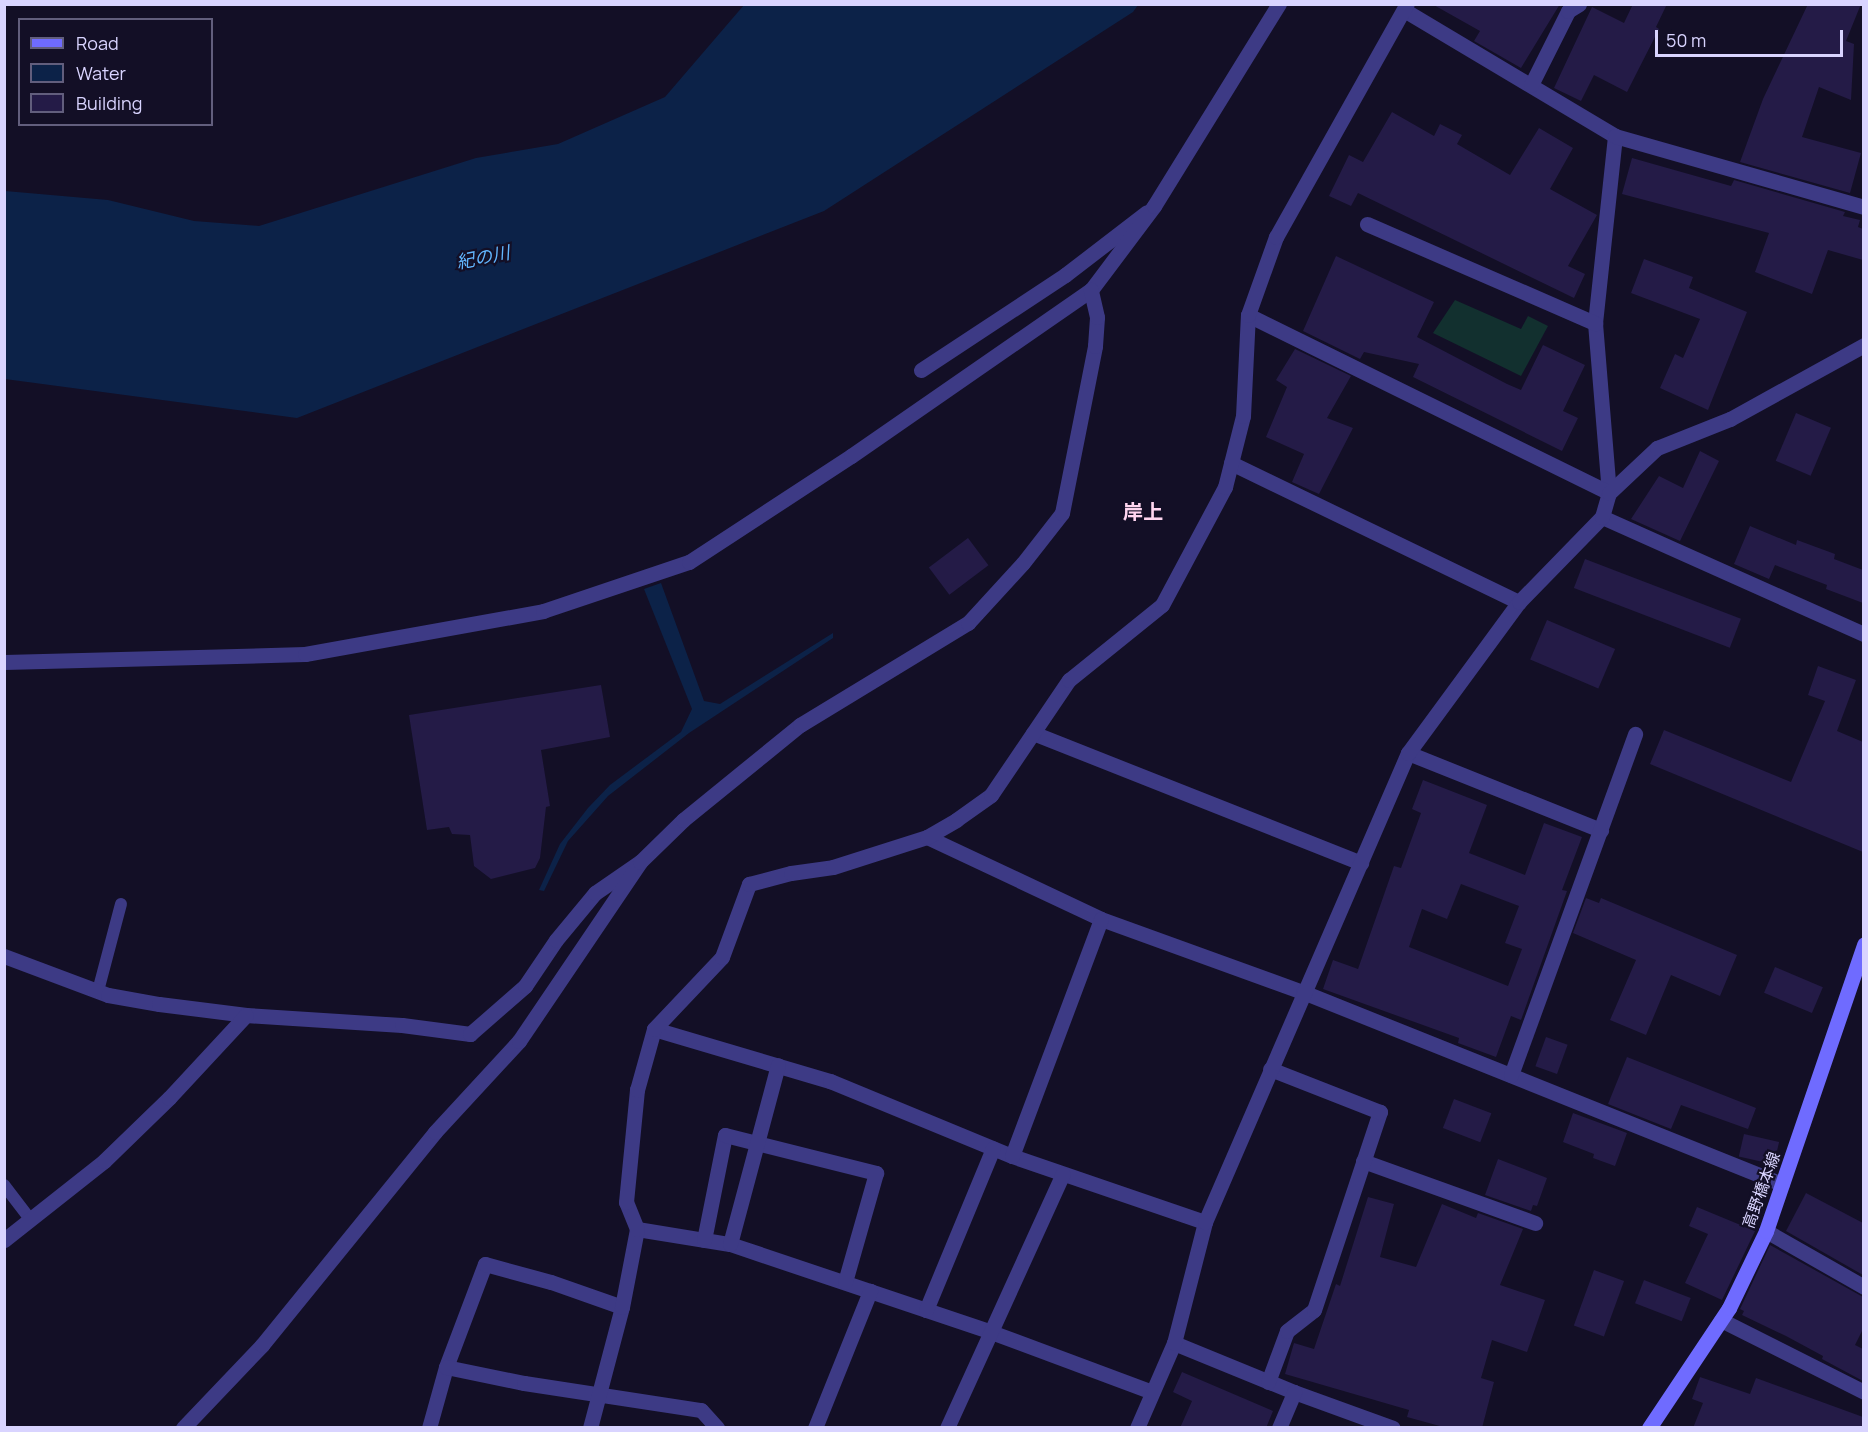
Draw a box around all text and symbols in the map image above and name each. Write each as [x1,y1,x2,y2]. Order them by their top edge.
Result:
legend [18,18,213,126]
scale bar [1658,18,1846,56]
text: 50 m [1666,28,1706,52]
text: Road [76,31,119,55]
text: Water [76,61,126,85]
text: Building [76,91,142,115]
water label: 紀の川 [454,241,512,273]
district label: 岸上 [1123,499,1163,523]
street label: 高野橋本線 [1738,1149,1784,1231]

